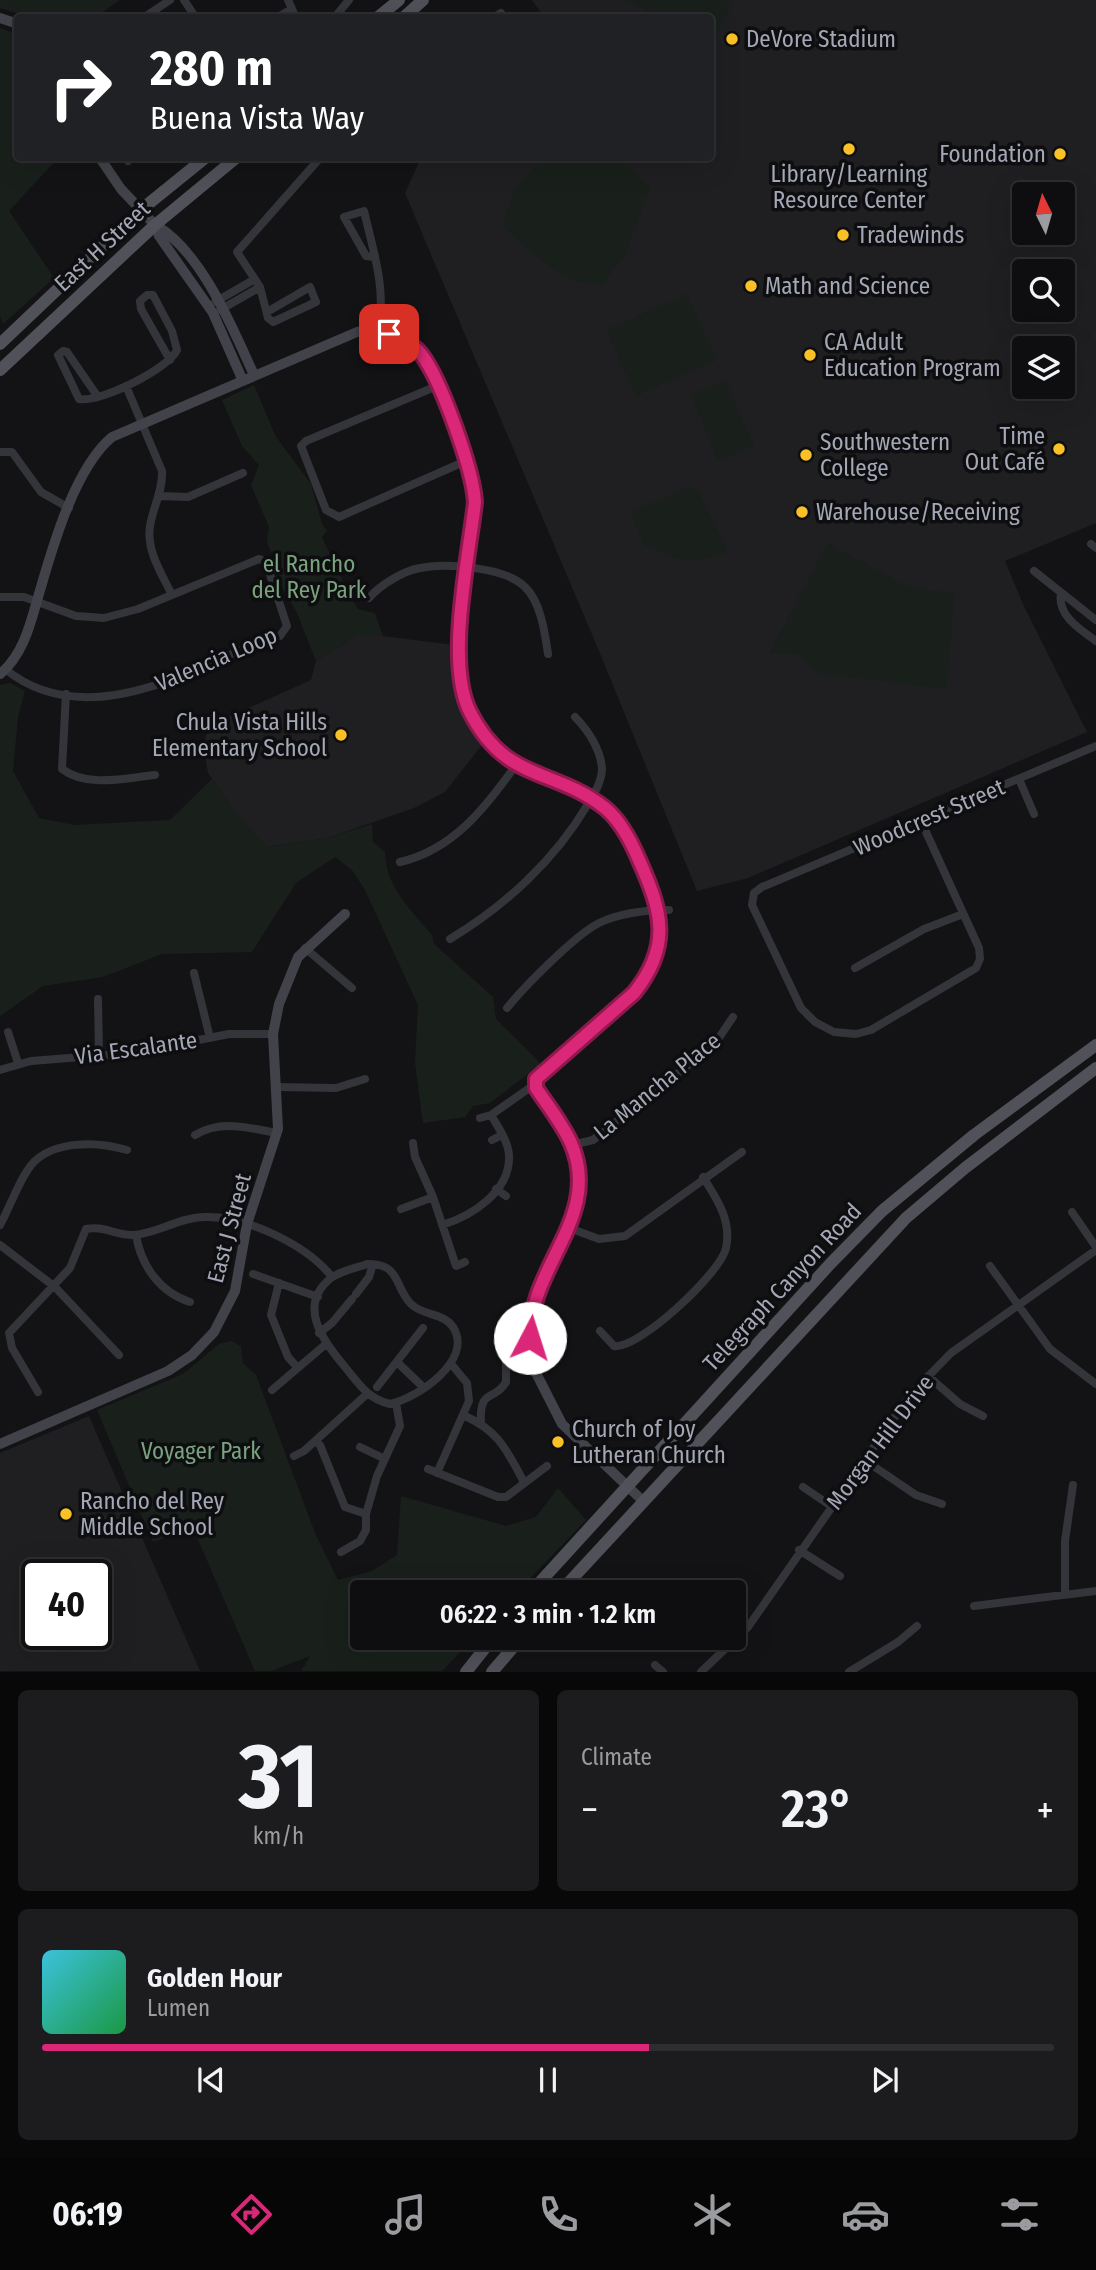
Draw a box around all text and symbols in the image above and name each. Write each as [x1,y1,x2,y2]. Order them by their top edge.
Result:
place label: DeVore Stadium [746,25,896,53]
marker: DeVore Stadium [724,31,740,47]
text: 280 m [150,39,273,98]
icon: right [35,42,126,133]
text: Buena Vista Way [150,99,364,137]
place label: Foundation [939,140,1046,168]
marker: Library/Learning Resource Center [841,141,857,157]
marker: Foundation [1052,146,1068,162]
place label: Library/Learning Resource Center [771,160,928,214]
north arrow [1012,182,1074,245]
map controls [1012,182,1075,399]
street label: East H Street [48,194,156,297]
place label: Tradewinds [857,221,965,249]
marker: Tradewinds [835,227,851,243]
button: search [1012,259,1075,322]
place label: Math and Science [765,272,930,300]
marker: Math and Science [743,278,759,294]
pin [359,304,419,364]
icon: arrive [370,315,408,353]
place label: CA Adult Education Program [824,328,1001,382]
button: layers [1012,336,1075,399]
marker: CA Adult Education Program [802,347,818,363]
place label: Time Out Café [965,422,1045,476]
place label: Southwestern College [820,428,950,482]
marker: Time Out Café [1051,441,1067,457]
marker: Southwestern College [798,447,814,463]
place label: Warehouse/Receiving [816,498,1020,526]
marker: Warehouse/Receiving [794,504,810,520]
park label: el Rancho del Rey Park [251,550,367,604]
street label: Valencia Loop [151,621,281,697]
place label: Chula Vista Hills Elementary School [152,708,327,762]
marker: Chula Vista Hills Elementary School [333,727,349,743]
street label: Woodcrest Street [849,772,1009,861]
street label: Via Escalante [73,1026,199,1070]
street label: La Mancha Place [588,1026,726,1146]
street label: East J Street [201,1170,257,1286]
street label: Telegraph Canyon Road [697,1197,867,1377]
position arrow [493,1301,567,1375]
street label: Morgan Hill Drive [820,1369,940,1515]
place label: Church of Joy Lutheran Church [572,1415,726,1469]
marker: Church of Joy Lutheran Church [550,1434,566,1450]
park label: Voyager Park [141,1437,261,1465]
place label: Rancho del Rey Middle School [80,1487,225,1541]
marker: Rancho del Rey Middle School [58,1506,74,1522]
speed limit sign: 40 [21,1559,112,1650]
text: 06:22 · 3 min · 1.2 km [440,1599,656,1630]
text: 31 [239,1722,318,1831]
text: Climate [581,1743,652,1771]
text: 23° [781,1778,854,1841]
text: − [581,1787,598,1833]
text: + [1037,1787,1054,1833]
text: km/h [253,1822,304,1850]
text: Golden Hour [147,1963,282,1994]
text: Lumen [147,1994,210,2022]
icon: previous [192,2061,230,2099]
icon: pause [529,2061,567,2099]
icon: next [866,2061,904,2099]
icon: directions [227,2190,276,2239]
icon: music [381,2190,430,2239]
icon: phone [534,2190,583,2239]
icon: climate [688,2190,737,2239]
icon: car [841,2190,890,2239]
icon: filters [995,2190,1044,2239]
text: 06:19 [52,2195,123,2233]

